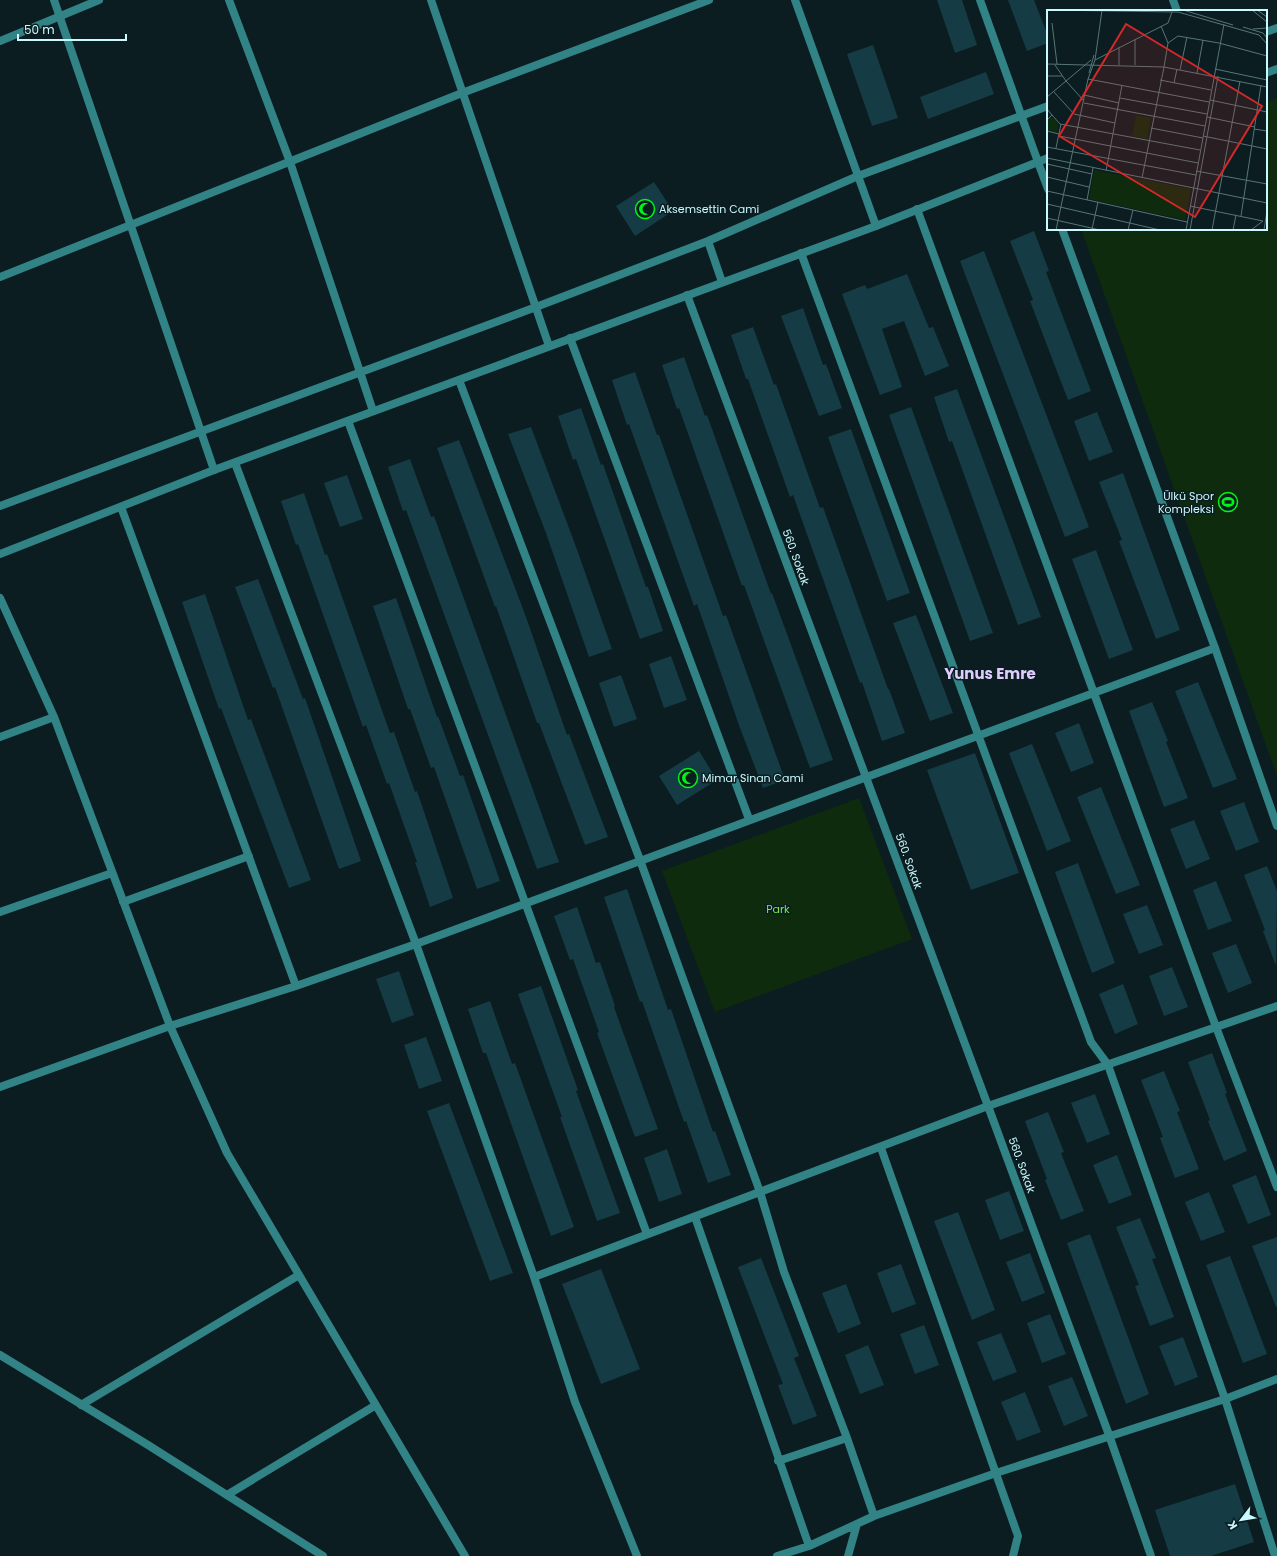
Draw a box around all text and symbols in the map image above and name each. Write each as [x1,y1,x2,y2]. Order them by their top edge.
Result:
inset map [1047,10,1267,230]
scale bar [18,16,126,42]
text: 50 m [24,21,55,38]
mosque icon: Aksemsettin Cami [634,198,656,220]
place label: Aksemsettin Cami [659,201,759,217]
place label: Ülkü Spor Kompleksi [1158,488,1214,517]
sports icon: Ülkü Spor Kompleksi [1217,491,1239,513]
street label: 560. Sokak [779,527,814,587]
district label: Yunus Emre [944,663,1036,684]
mosque icon: Mimar Sinan Cami [677,767,699,789]
place label: Mimar Sinan Cami [702,770,804,786]
street label: 560. Sokak [892,831,927,891]
park label: Park [766,901,790,917]
street label: 560. Sokak [1005,1135,1040,1195]
north arrow [1221,1500,1261,1540]
text: K [1223,1517,1241,1533]

